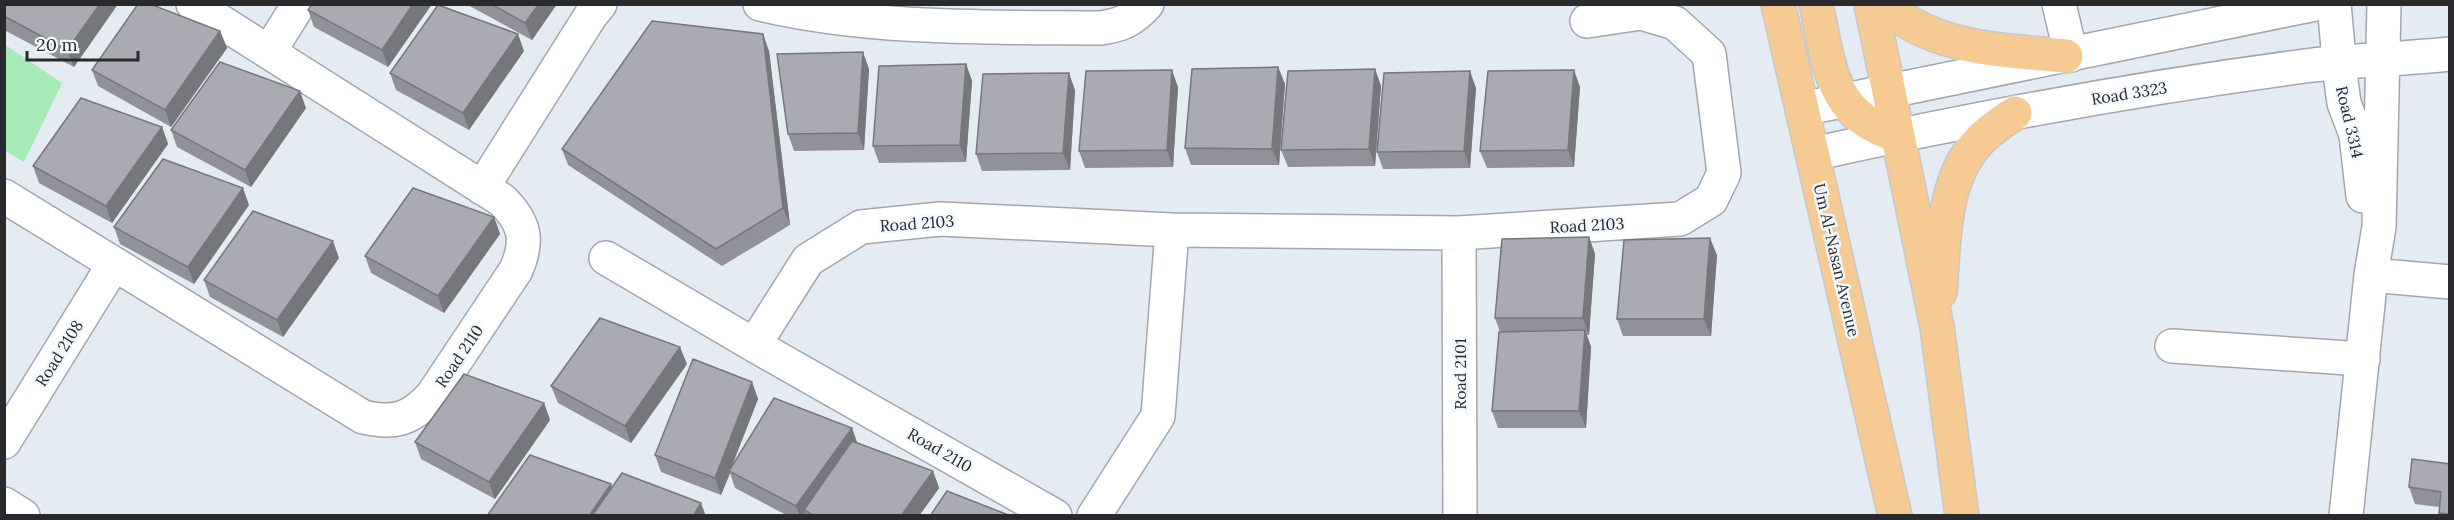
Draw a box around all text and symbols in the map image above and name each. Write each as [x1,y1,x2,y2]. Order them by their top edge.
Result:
scale bar [27,24,138,62]
text: 20 m [36,33,78,56]
street label: Road 3323 [2090,77,2168,109]
street label: Road 3314 [2332,84,2368,160]
street label: Um Al-Nasan Avenue [1810,181,1864,339]
street label: Road 2103 [879,210,955,236]
street label: Road 2103 [1549,213,1625,237]
street label: Road 2108 [31,316,87,390]
street label: Road 2110 [431,321,487,391]
street label: Road 2101 [1450,338,1470,410]
street label: Road 2110 [904,423,976,477]

